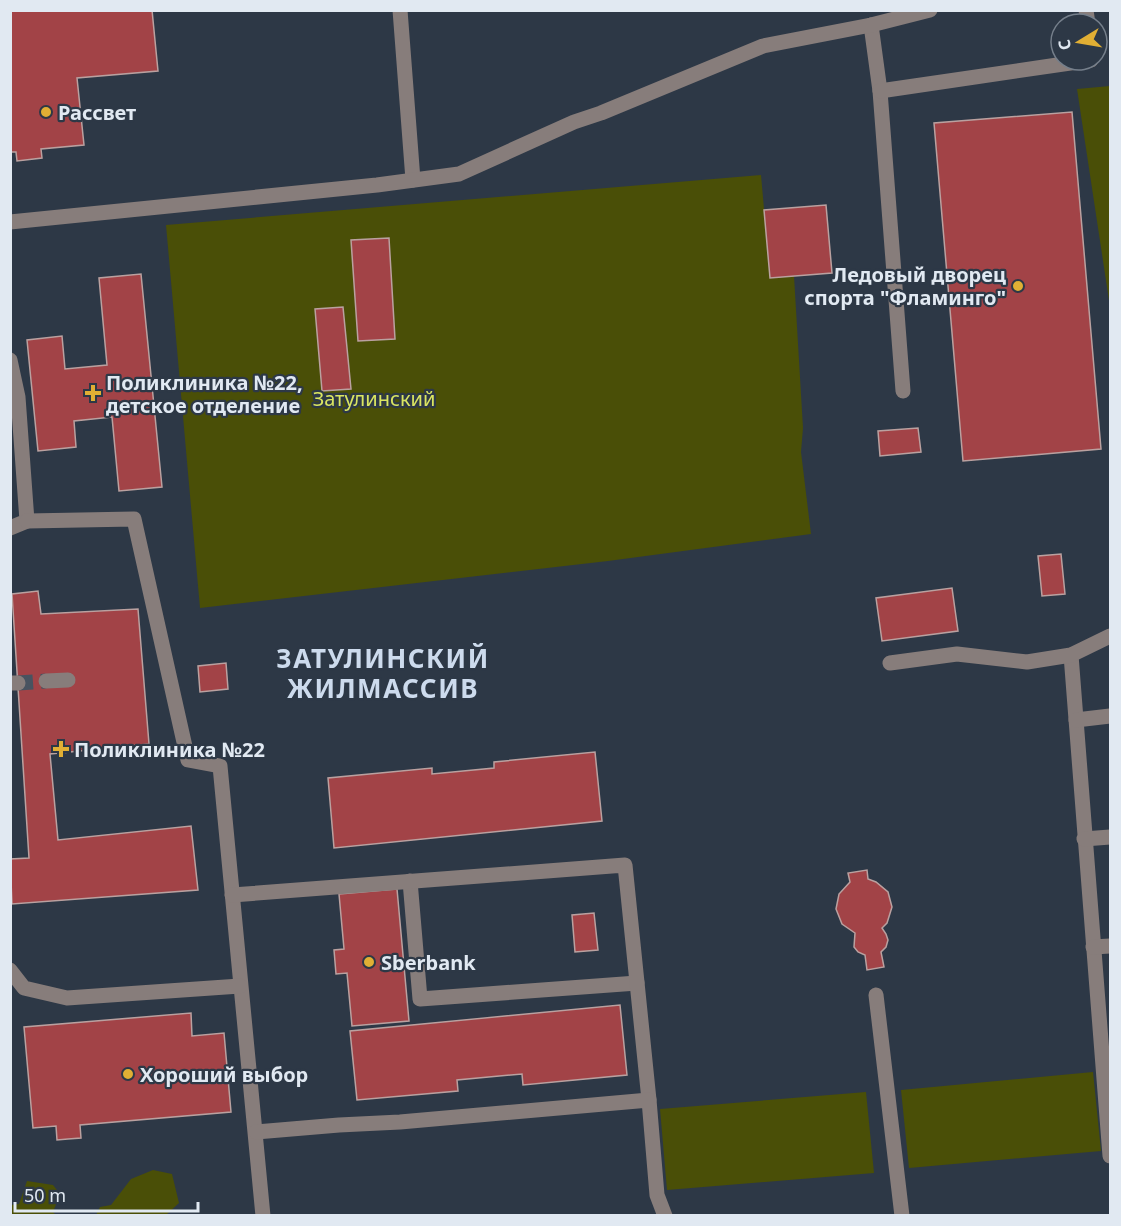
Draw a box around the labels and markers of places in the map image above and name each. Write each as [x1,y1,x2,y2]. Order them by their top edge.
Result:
place label: Рассвет [58,99,136,126]
marker: Рассвет [39,105,53,119]
place label: Ледовый дворец спорта "Фламинго" [804,261,1006,311]
marker: Ледовый дворец спорта "Фламинго" [1011,279,1025,293]
place label: Поликлиника №22, детское отделение [106,369,303,419]
marker: Поликлиника №22, детское отделение [84,384,102,402]
place label: Поликлиника №22 [74,736,265,763]
marker: Поликлиника №22 [52,740,70,758]
place label: Sberbank [381,949,476,976]
marker: Sberbank [362,955,376,969]
place label: Хороший выбор [140,1061,308,1088]
marker: Хороший выбор [121,1067,135,1081]

